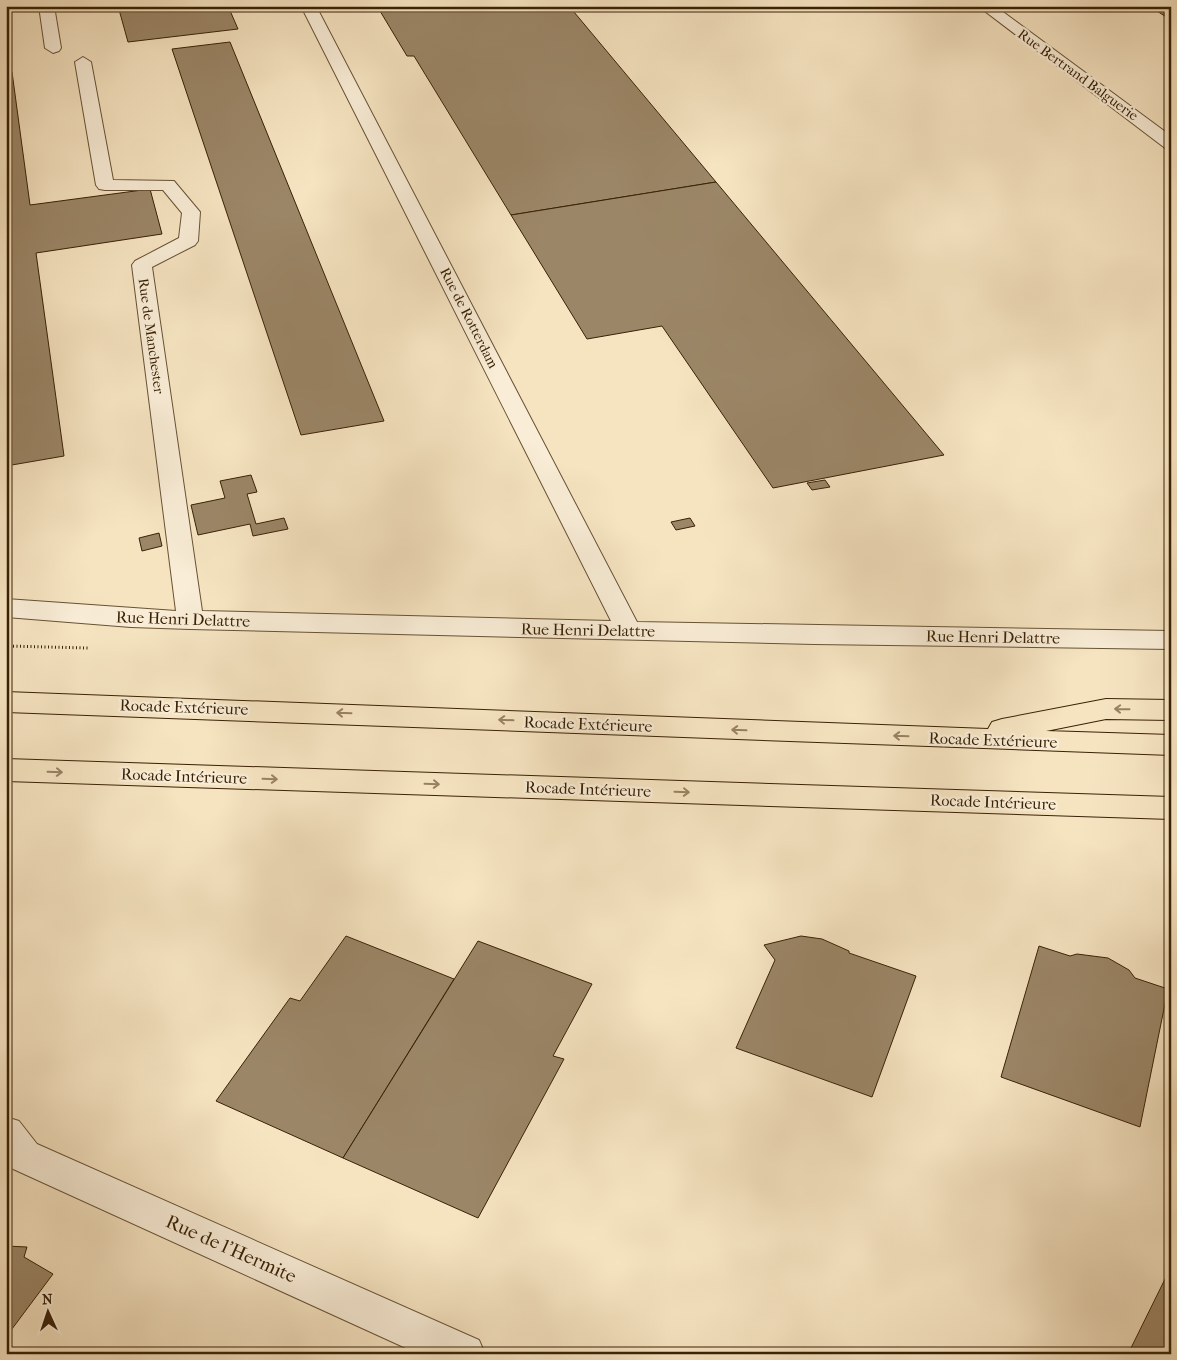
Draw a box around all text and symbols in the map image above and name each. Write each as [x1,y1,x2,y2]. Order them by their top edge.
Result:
street label: Rue Bertrand Balguerie [1014,26,1142,124]
street label: Rue de Rotterdam [436,265,502,371]
street label: Rue de Manchester [134,277,168,395]
street label: Rue Henri Delattre [116,607,250,631]
street label: Rue Henri Delattre [521,619,655,641]
street label: Rue Henri Delattre [926,626,1060,648]
street label: Rocade Extérieure [119,695,249,719]
one-way arrow [1114,704,1130,714]
one-way arrow [336,709,352,718]
street label: Rocade Extérieure [523,712,653,736]
one-way arrow [499,716,515,725]
one-way arrow [731,725,747,734]
street label: Rocade Extérieure [928,728,1058,752]
one-way arrow [893,732,909,741]
street label: Rocade Intérieure [121,764,247,788]
one-way arrow [47,767,63,776]
one-way arrow [262,774,278,783]
street label: Rocade Intérieure [525,777,651,801]
one-way arrow [424,779,440,789]
one-way arrow [674,787,690,797]
street label: Rocade Intérieure [930,790,1056,814]
street label: Rue de l'Hermite [162,1210,300,1288]
north arrow [22,1288,72,1338]
text: N [42,1291,53,1308]

